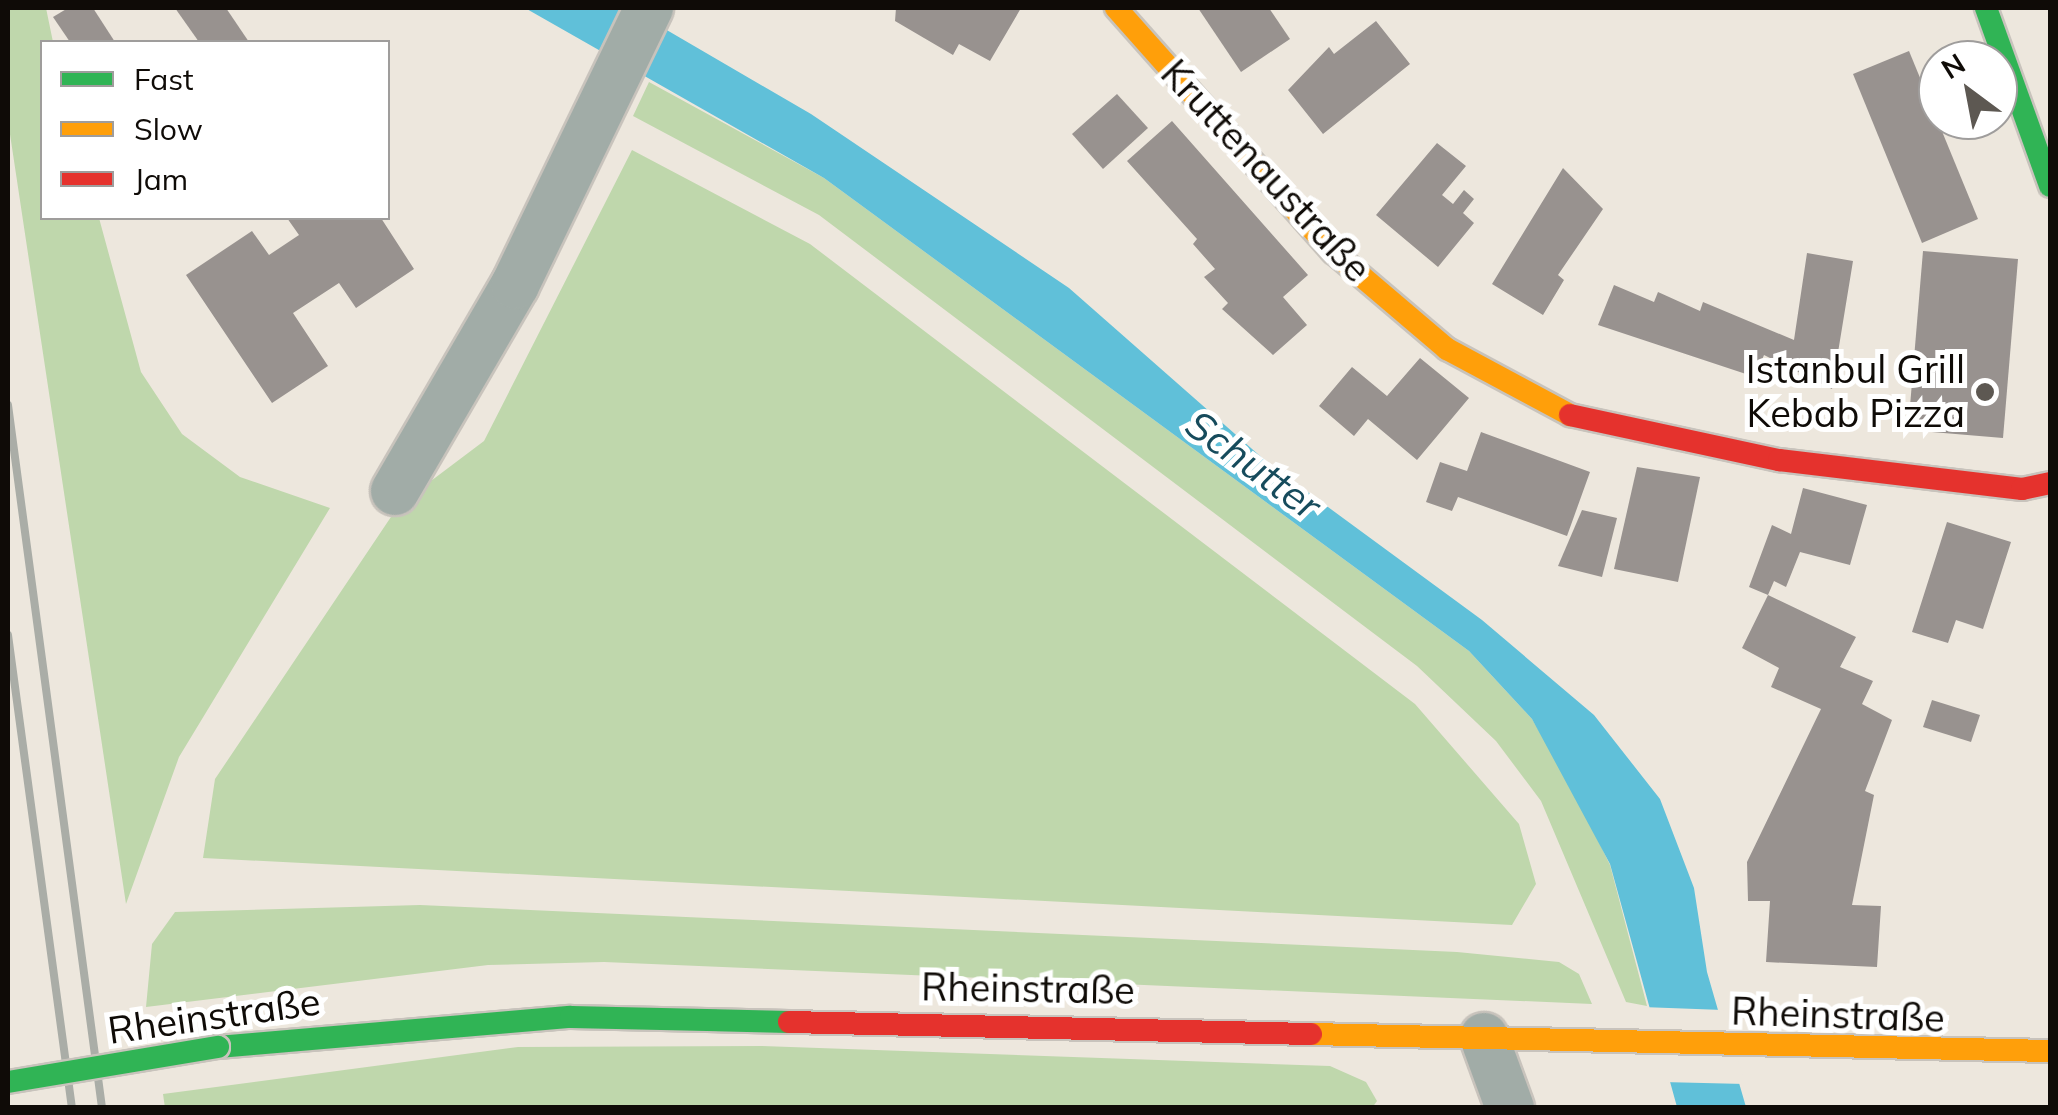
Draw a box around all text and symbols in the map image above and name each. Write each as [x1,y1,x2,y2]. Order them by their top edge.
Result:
legend [40,40,390,220]
north arrow [1918,40,2018,140]
text: N [1935,45,1971,86]
street label: Kruttenaustraße [1152,51,1380,291]
text: Fast [134,60,194,98]
text: Slow [134,110,203,148]
text: Jam [134,160,188,198]
place label: Istanbul Grill Kebab Pizza [1746,347,1965,436]
marker: Istanbul Grill Kebab Pizza [1974,381,1996,403]
water label: Schutter [1177,399,1331,529]
street label: Rheinstraße [921,964,1135,1014]
street label: Rheinstraße [105,979,323,1053]
street label: Rheinstraße [1730,988,1946,1042]

